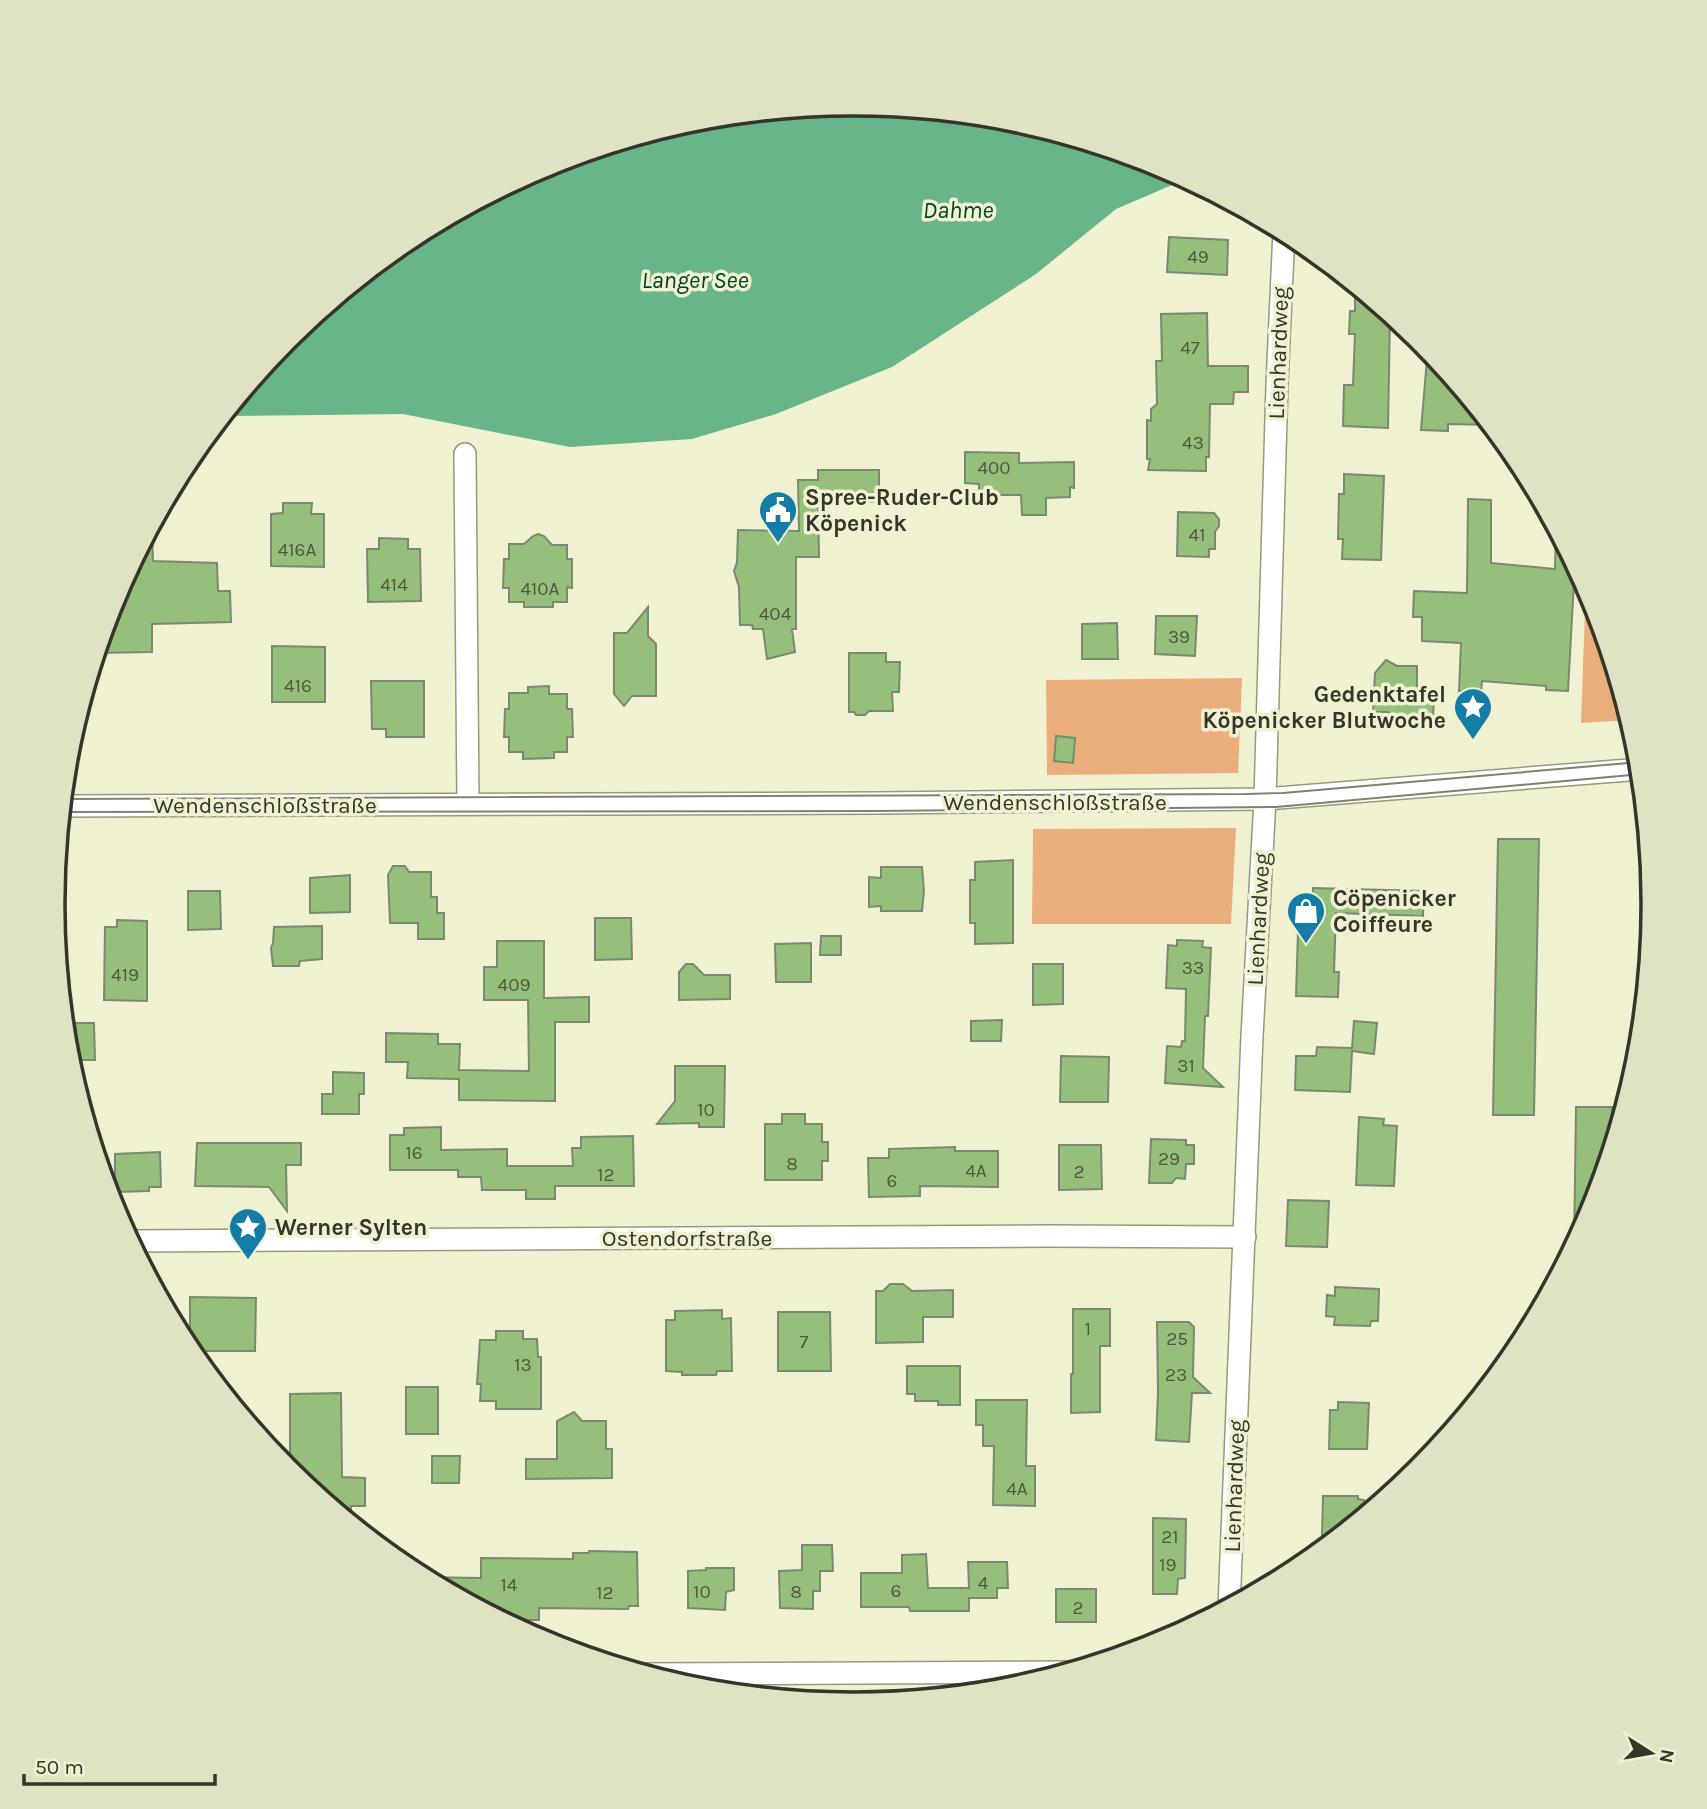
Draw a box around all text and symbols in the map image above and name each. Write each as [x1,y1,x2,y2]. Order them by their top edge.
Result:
water label: Dahme [923,196,993,224]
house number: 49 [1187,246,1209,268]
water label: Langer See [641,266,749,294]
street label: Lienhardweg [1263,286,1294,420]
house number: 47 [1180,337,1200,359]
house number: 43 [1182,432,1204,454]
house number: 400 [977,457,1011,479]
place label: Spree-Ruder-Club Köpenick [805,484,999,537]
public building icon: Spree-Ruder-Club Köpenick [757,489,799,544]
house number: 41 [1189,524,1205,546]
house number: 416A [278,539,316,561]
house number: 414 [380,574,408,596]
house number: 410A [520,578,560,600]
house number: 404 [759,603,792,625]
house number: 39 [1168,626,1190,648]
house number: 416 [284,675,312,697]
place label: Gedenktafel Köpenicker Blutwoche [1202,681,1446,734]
place icon: Gedenktafel Köpenicker Blutwoche [1452,686,1494,741]
street label: Wendenschloßstraße [943,789,1167,816]
street label: Wendenschloßstraße [153,792,377,819]
street label: Lienhardweg [1242,852,1275,986]
place label: Cöpenicker Coiffeure [1333,885,1456,938]
shop icon: Cöpenicker Coiffeure [1285,890,1327,945]
house number: 33 [1182,957,1204,979]
house number: 419 [111,964,139,986]
house number: 409 [498,974,530,996]
house number: 31 [1177,1055,1195,1077]
house number: 10 [697,1099,715,1121]
house number: 16 [405,1142,423,1164]
house number: 29 [1158,1148,1180,1170]
house number: 8 [786,1153,798,1175]
house number: 4A [965,1160,987,1182]
house number: 2 [1073,1161,1085,1183]
house number: 12 [597,1164,615,1186]
house number: 6 [887,1170,897,1192]
place icon: Werner Sylten [227,1206,269,1261]
place label: Werner Sylten [275,1214,427,1241]
street label: Ostendorfstraße [602,1225,772,1252]
house number: 1 [1085,1318,1091,1340]
house number: 25 [1166,1328,1188,1350]
house number: 7 [800,1331,809,1353]
house number: 13 [514,1354,532,1376]
house number: 23 [1165,1364,1187,1386]
street label: Lienhardweg [1219,1419,1250,1553]
house number: 4A [1006,1478,1028,1500]
house number: 21 [1161,1526,1179,1548]
house number: 19 [1159,1554,1177,1576]
house number: 4 [978,1572,989,1594]
house number: 14 [501,1574,518,1596]
house number: 6 [891,1580,901,1602]
house number: 10 [693,1581,711,1603]
house number: 8 [790,1581,802,1603]
house number: 12 [596,1582,614,1604]
house number: 2 [1072,1597,1084,1619]
north arrow [1616,1718,1686,1788]
scale bar [24,1742,215,1786]
text: N [1655,1747,1679,1765]
text: 50 m [35,1755,84,1779]

